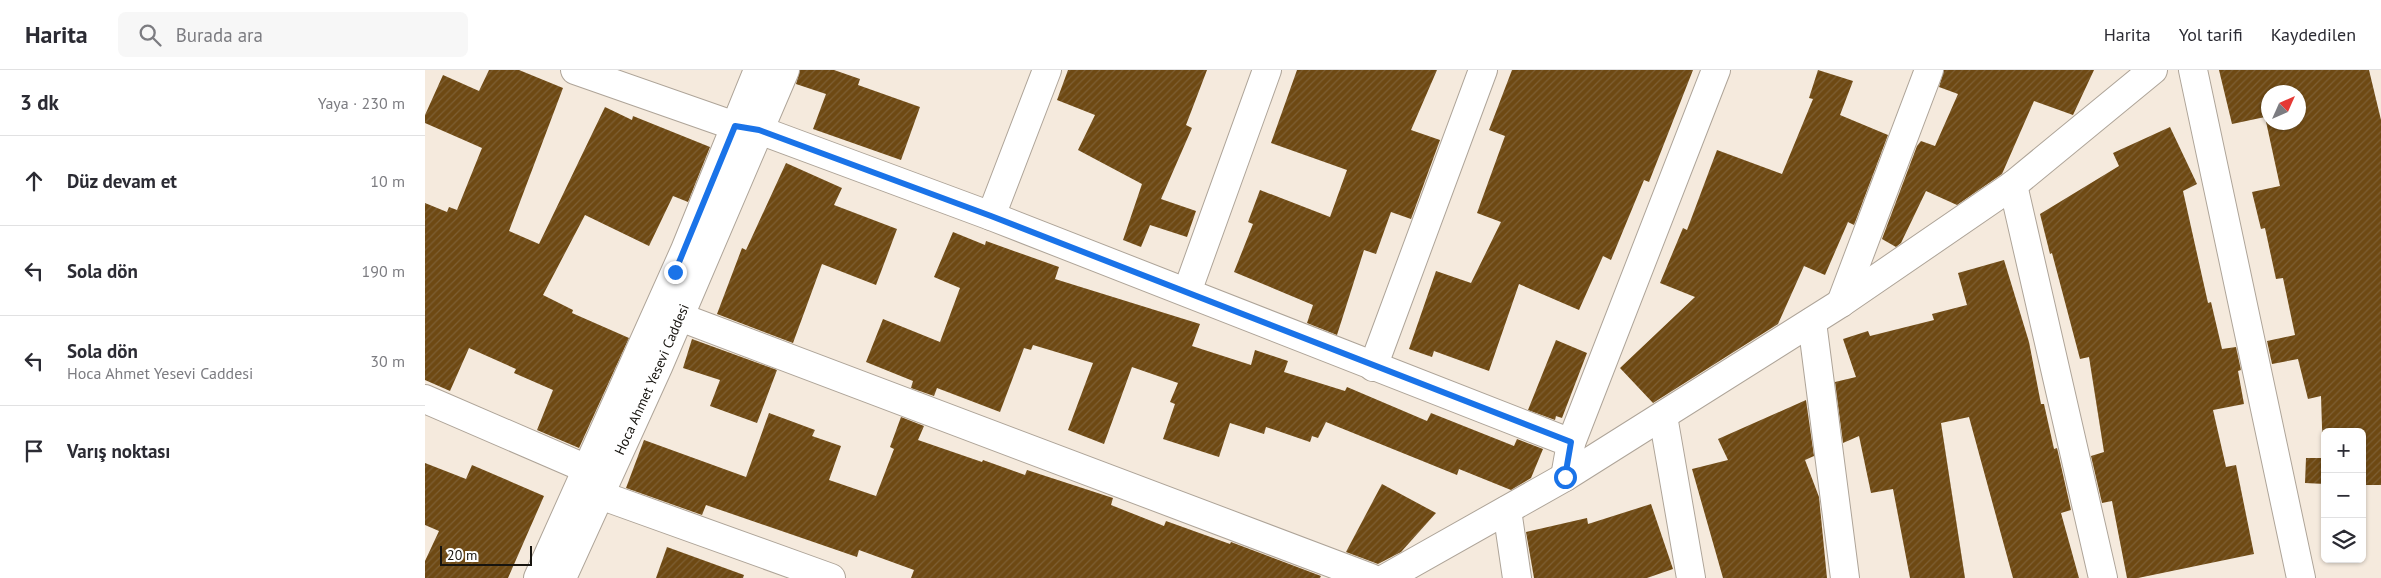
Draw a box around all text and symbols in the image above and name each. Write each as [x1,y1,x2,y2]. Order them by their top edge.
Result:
search box [118,12,468,57]
text: Harita [25,19,88,50]
icon: search [136,21,164,49]
text: Burada ara [176,23,263,47]
text: Harita [2104,23,2151,46]
text: Yol tarifi [2179,23,2243,46]
text: Kaydedilen [2271,23,2356,46]
north arrow [2261,85,2306,130]
text: 3 dk [20,89,59,116]
text: Yaya · 230 m [318,93,405,113]
icon: ahead [20,167,48,195]
text: Düz devam et [67,169,177,193]
text: 10 m [370,171,405,191]
icon: left [20,257,48,285]
text: Sola dön [67,259,138,283]
text: 190 m [362,261,405,281]
route end [664,261,687,284]
street label: Hoca Ahmet Yesevi Caddesi [610,301,693,458]
text: Sola dön [67,339,138,363]
icon: left [20,347,48,375]
text: 30 m [370,351,405,371]
text: Hoca Ahmet Yesevi Caddesi [67,363,253,383]
map controls [2321,428,2366,563]
button: + [2321,428,2366,473]
icon: arrive [20,437,48,465]
text: Varış noktası [67,439,170,463]
route start [1554,466,1577,489]
button: − [2321,473,2366,518]
button: layers [2321,518,2366,563]
scale bar [440,543,533,566]
text: 20 m [447,546,477,564]

